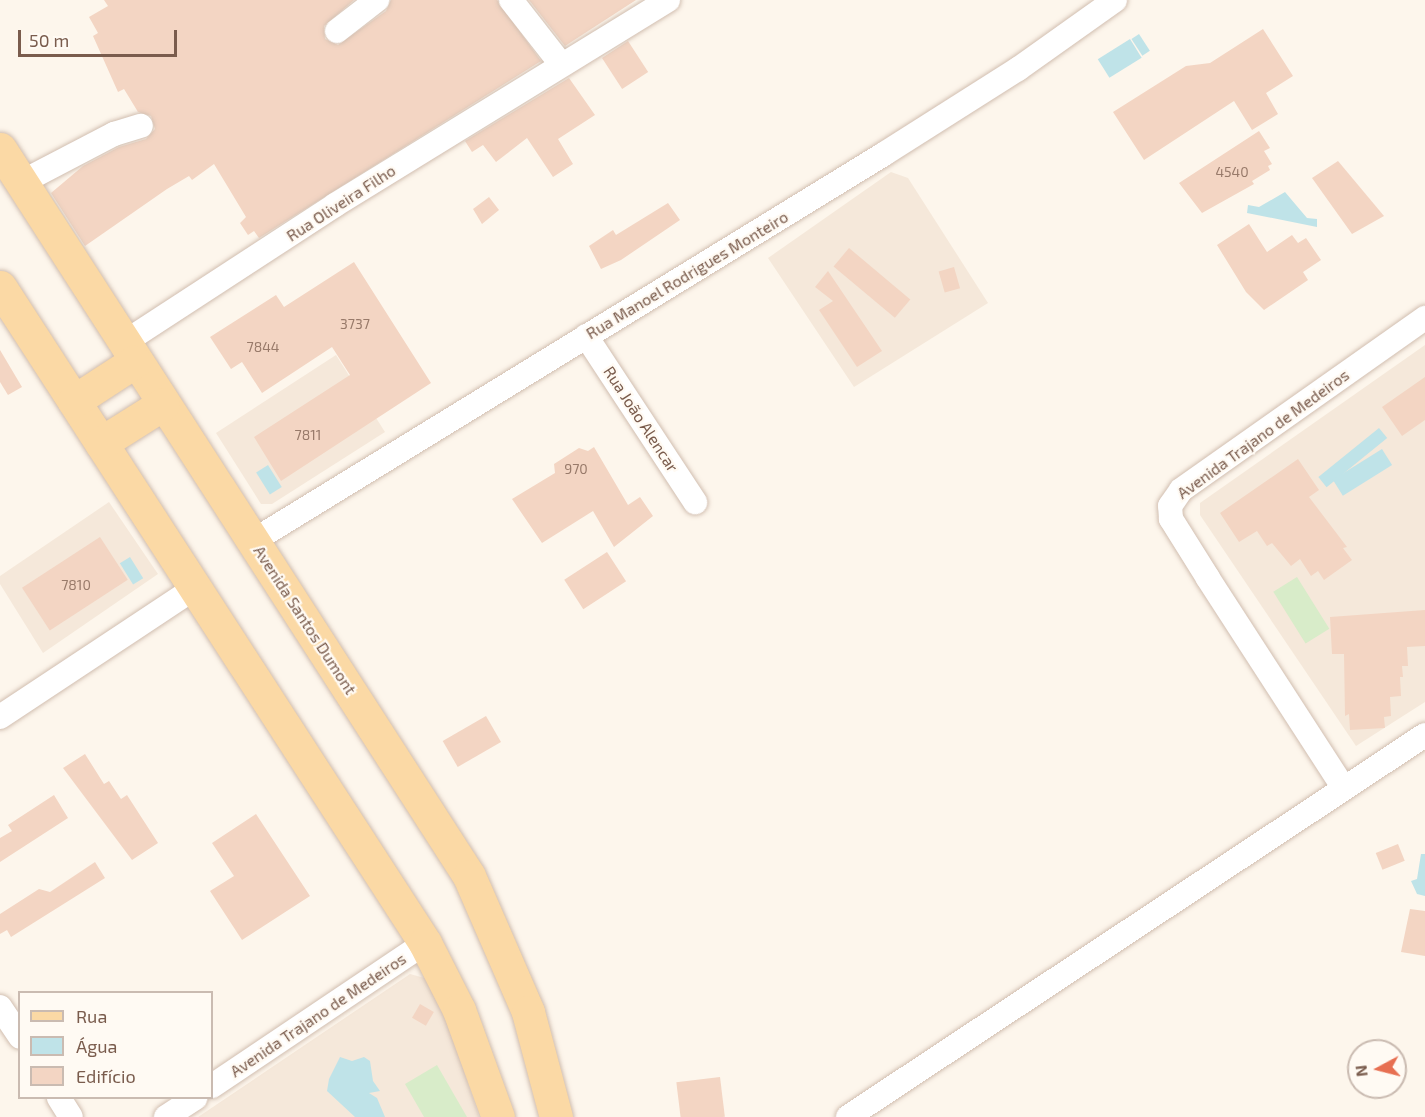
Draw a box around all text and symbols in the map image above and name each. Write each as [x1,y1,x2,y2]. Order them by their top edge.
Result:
scale bar [21,18,180,56]
text: 50 m [29,29,69,51]
street label: Rua Oliveira Filho [283,161,399,245]
house number: 4540 [1215,164,1249,180]
street label: Rua Manoel Rodrigues Monteiro [582,207,792,343]
house number: 3737 [340,316,370,332]
house number: 7844 [247,339,279,355]
street label: Rua João Alencar [599,362,683,476]
street label: Avenida Trajano de Medeiros [1173,365,1353,503]
house number: 7811 [295,427,321,443]
house number: 970 [564,461,588,477]
street label: Avenida Santos Dumont [250,542,360,698]
house number: 7810 [61,577,91,593]
street label: Avenida Trajano de Medeiros [226,949,410,1081]
legend [18,991,213,1099]
text: Rua [76,1005,107,1027]
text: Água [76,1035,117,1057]
north arrow [1347,1039,1407,1099]
text: N [1350,1064,1371,1078]
text: Edifício [76,1065,136,1087]

